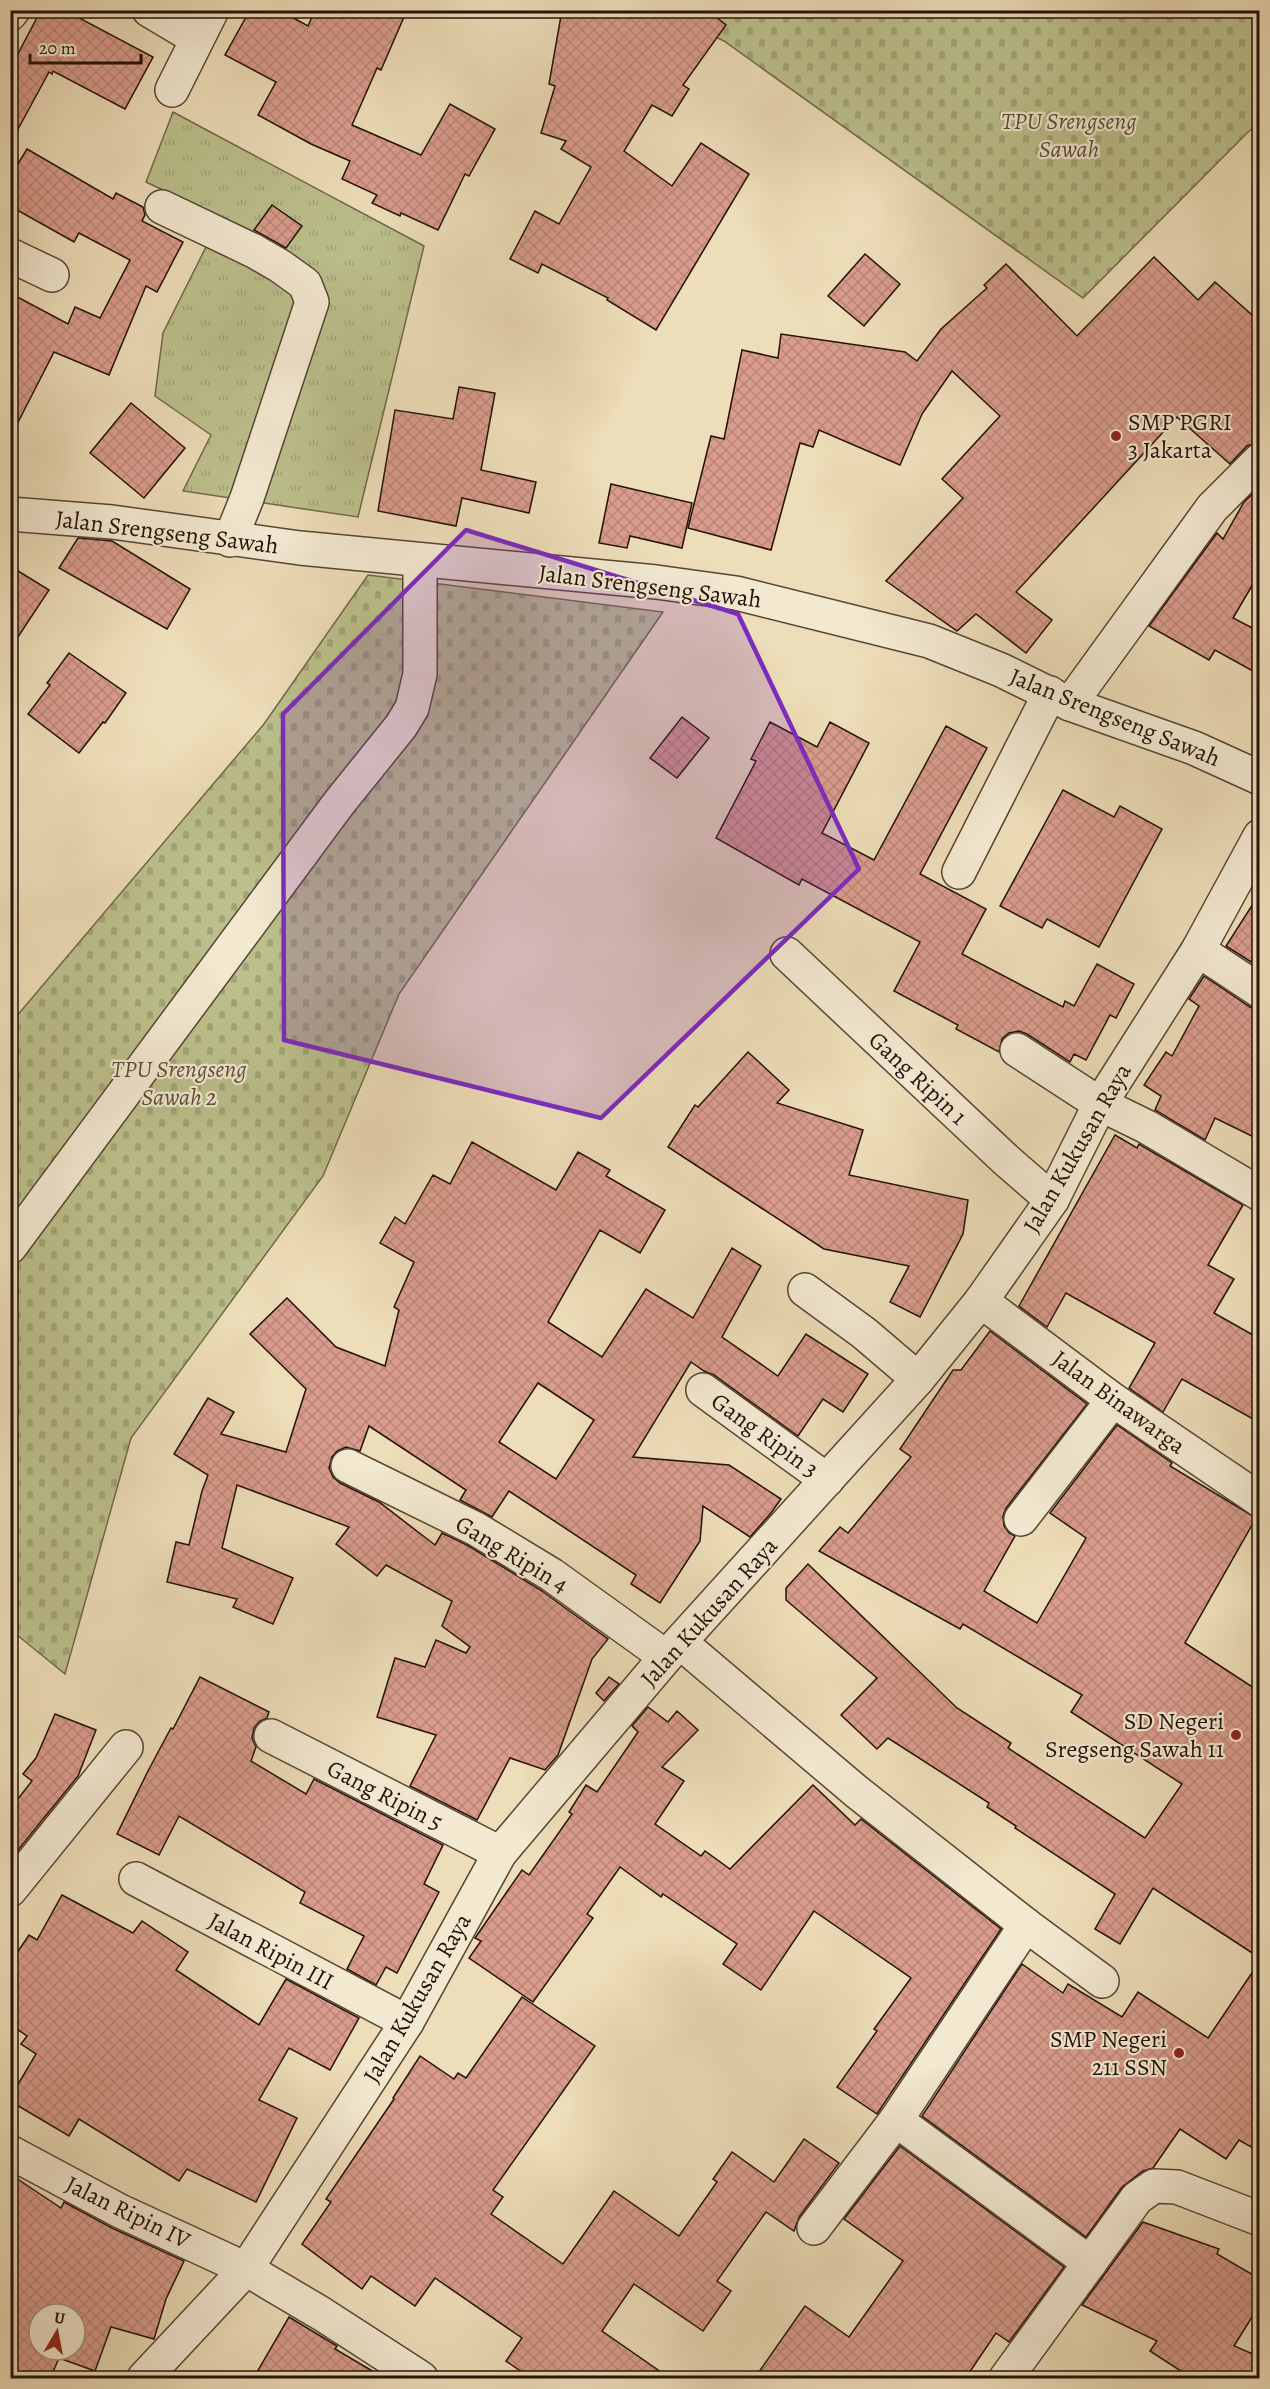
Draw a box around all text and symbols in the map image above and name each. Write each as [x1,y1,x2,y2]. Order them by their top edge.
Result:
scale bar [30,27,141,65]
text: 20 m [39,36,76,60]
park label: TPU Srengseng Sawah [1001,105,1137,165]
place label: SMP PGRI 3 Jakarta [1128,406,1232,466]
marker: SMP PGRI 3 Jakarta [1109,429,1123,443]
street label: Jalan Srengseng Sawah [54,502,281,562]
street label: Jalan Srengseng Sawah [537,556,764,616]
street label: Jalan Srengseng Sawah [1005,660,1225,774]
street label: Gang Ripin 1 [862,1024,974,1132]
park label: TPU Srengseng Sawah 2 [111,1053,247,1113]
street label: Jalan Kukusan Raya [1015,1057,1139,1239]
street label: Jalan Binawarga [1046,1343,1193,1462]
street label: Gang Ripin 3 [705,1385,825,1485]
street label: Gang Ripin 4 [450,1508,574,1600]
street label: Jalan Kukusan Raya [633,1530,785,1694]
place label: SD Negeri Sregseng Sawah 11 [1045,1705,1224,1765]
marker: SD Negeri Sregseng Sawah 11 [1229,1728,1243,1742]
street label: Gang Ripin 5 [322,1752,448,1838]
street label: Jalan Ripin III [203,1905,339,1997]
street label: Jalan Kukusan Raya [355,1907,479,2089]
place label: SMP Negeri 211 SSN [1050,2023,1167,2083]
marker: SMP Negeri 211 SSN [1172,2046,1186,2060]
street label: Jalan Ripin IV [60,2168,196,2256]
north arrow [27,2302,87,2362]
text: U [52,2306,67,2330]

